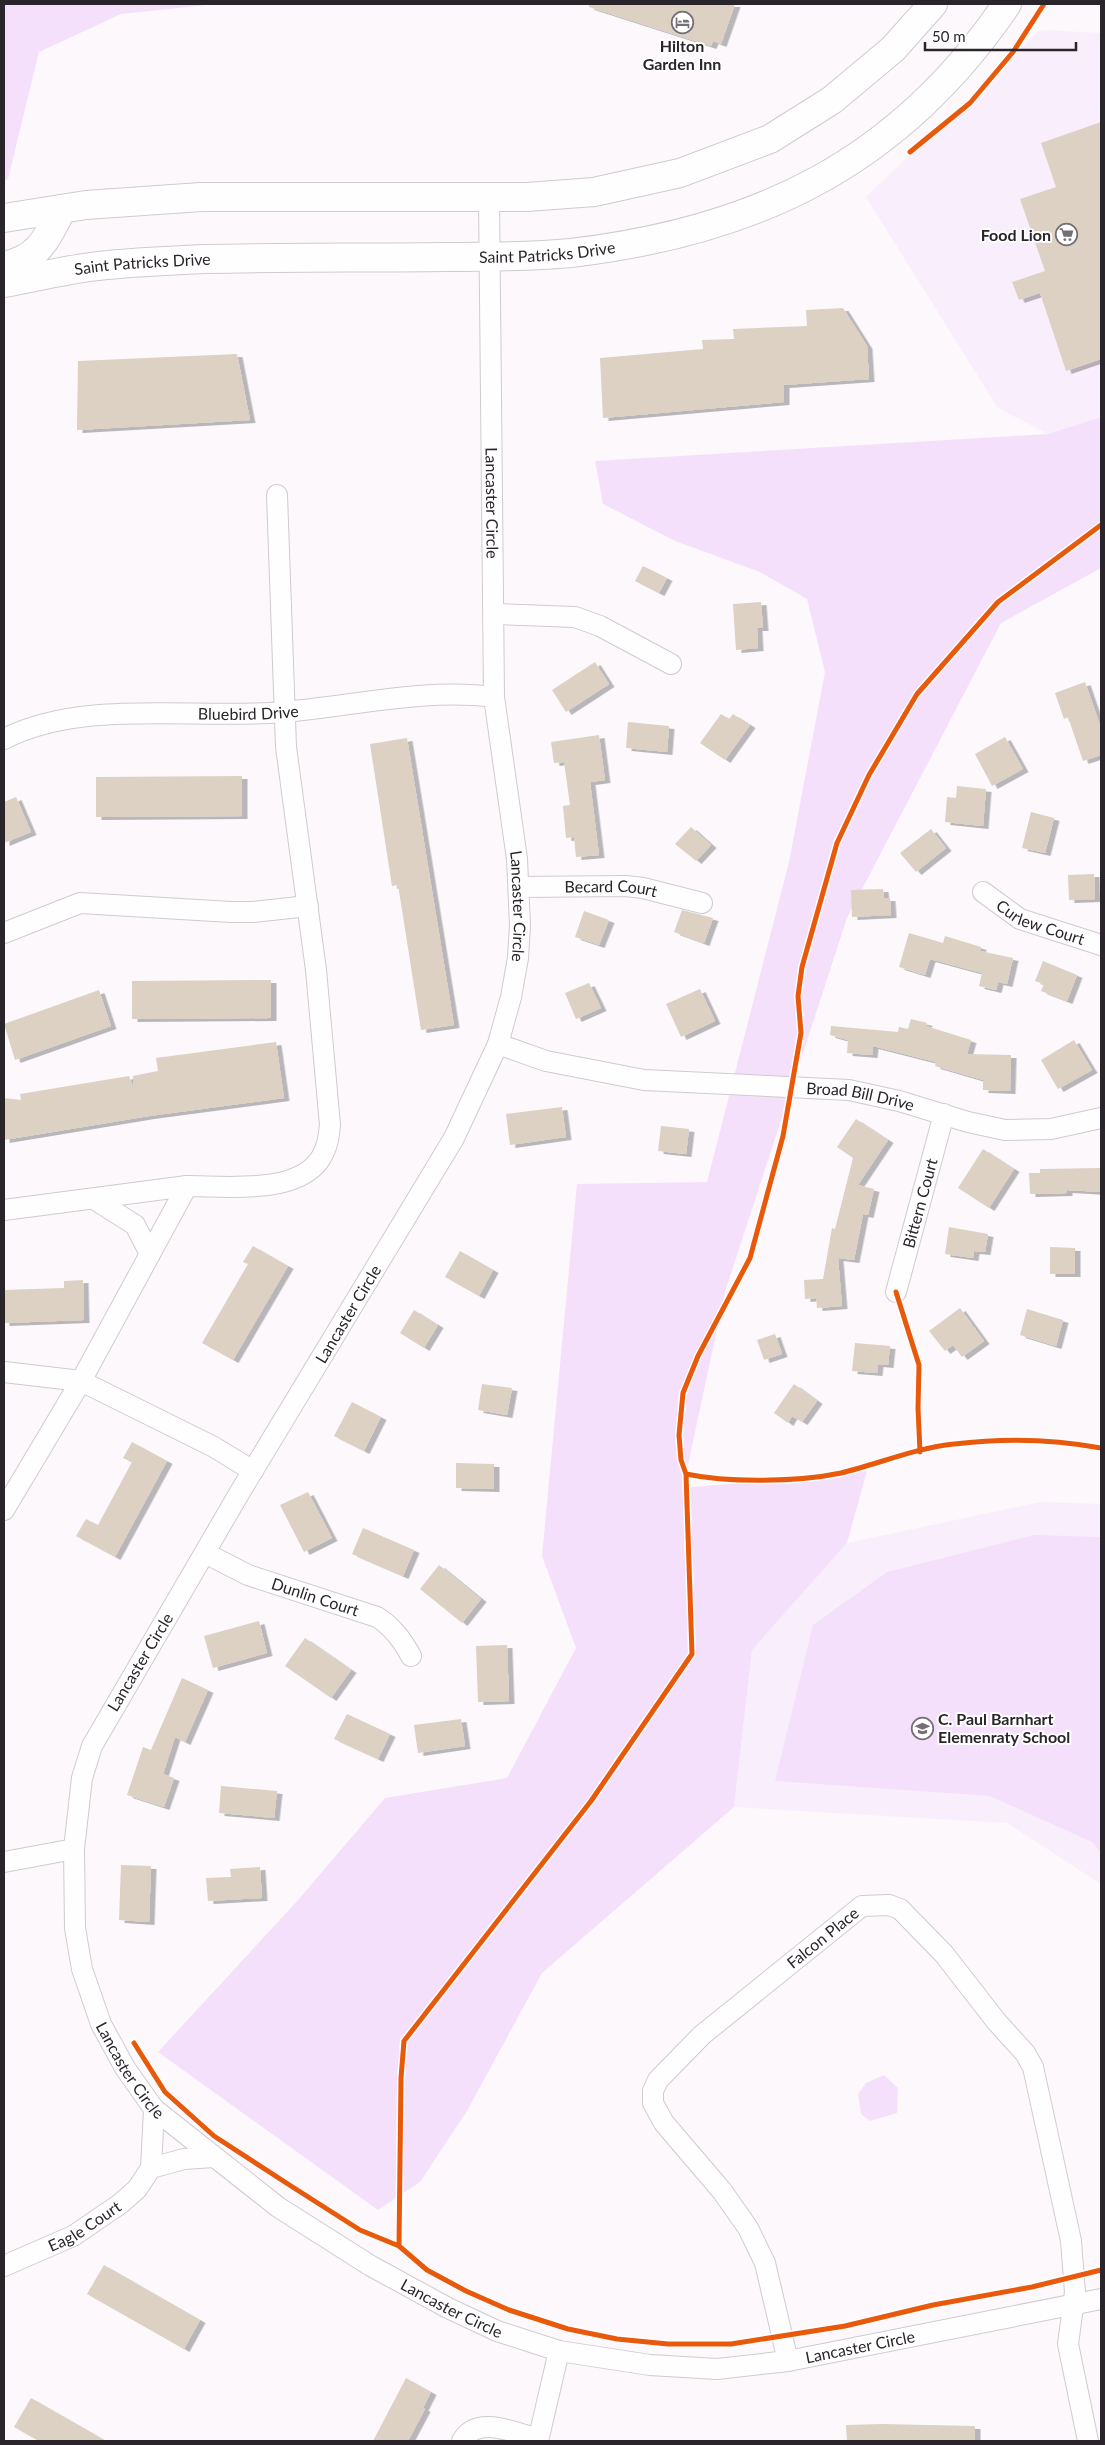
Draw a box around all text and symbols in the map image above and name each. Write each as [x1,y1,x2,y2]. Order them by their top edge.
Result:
hotel icon: Hilton Garden Inn [670,10,694,34]
scale bar [925,20,1076,52]
text: 50 m [932,27,966,45]
place label: Hilton Garden Inn [643,36,721,73]
supermarket icon: Food Lion [1055,223,1079,247]
place label: Food Lion [981,225,1051,244]
street label: Saint Patricks Drive [479,237,616,266]
street label: Saint Patricks Drive [73,249,211,278]
street label: Lancaster Circle [483,447,503,559]
street label: Bluebird Drive [198,701,300,723]
street label: Lancaster Circle [507,849,530,962]
street label: Becard Court [564,876,660,900]
street label: Curlew Court [993,895,1087,948]
street label: Broad Bill Drive [806,1078,917,1114]
street label: Bittern Court [898,1156,941,1250]
street label: Lancaster Circle [311,1261,384,1366]
street label: Dunlin Court [269,1573,362,1620]
street label: Lancaster Circle [103,1609,176,1714]
place label: C. Paul Barnhart Elemenraty School [938,1709,1070,1746]
school or university icon: C. Paul Barnhart Elemenraty School [910,1716,934,1740]
street label: Falcon Place [783,1903,862,1972]
street label: Lancaster Circle [93,2018,168,2122]
street label: Eagle Court [45,2196,124,2255]
street label: Lancaster Circle [398,2274,505,2341]
street label: Lancaster Circle [804,2326,916,2366]

